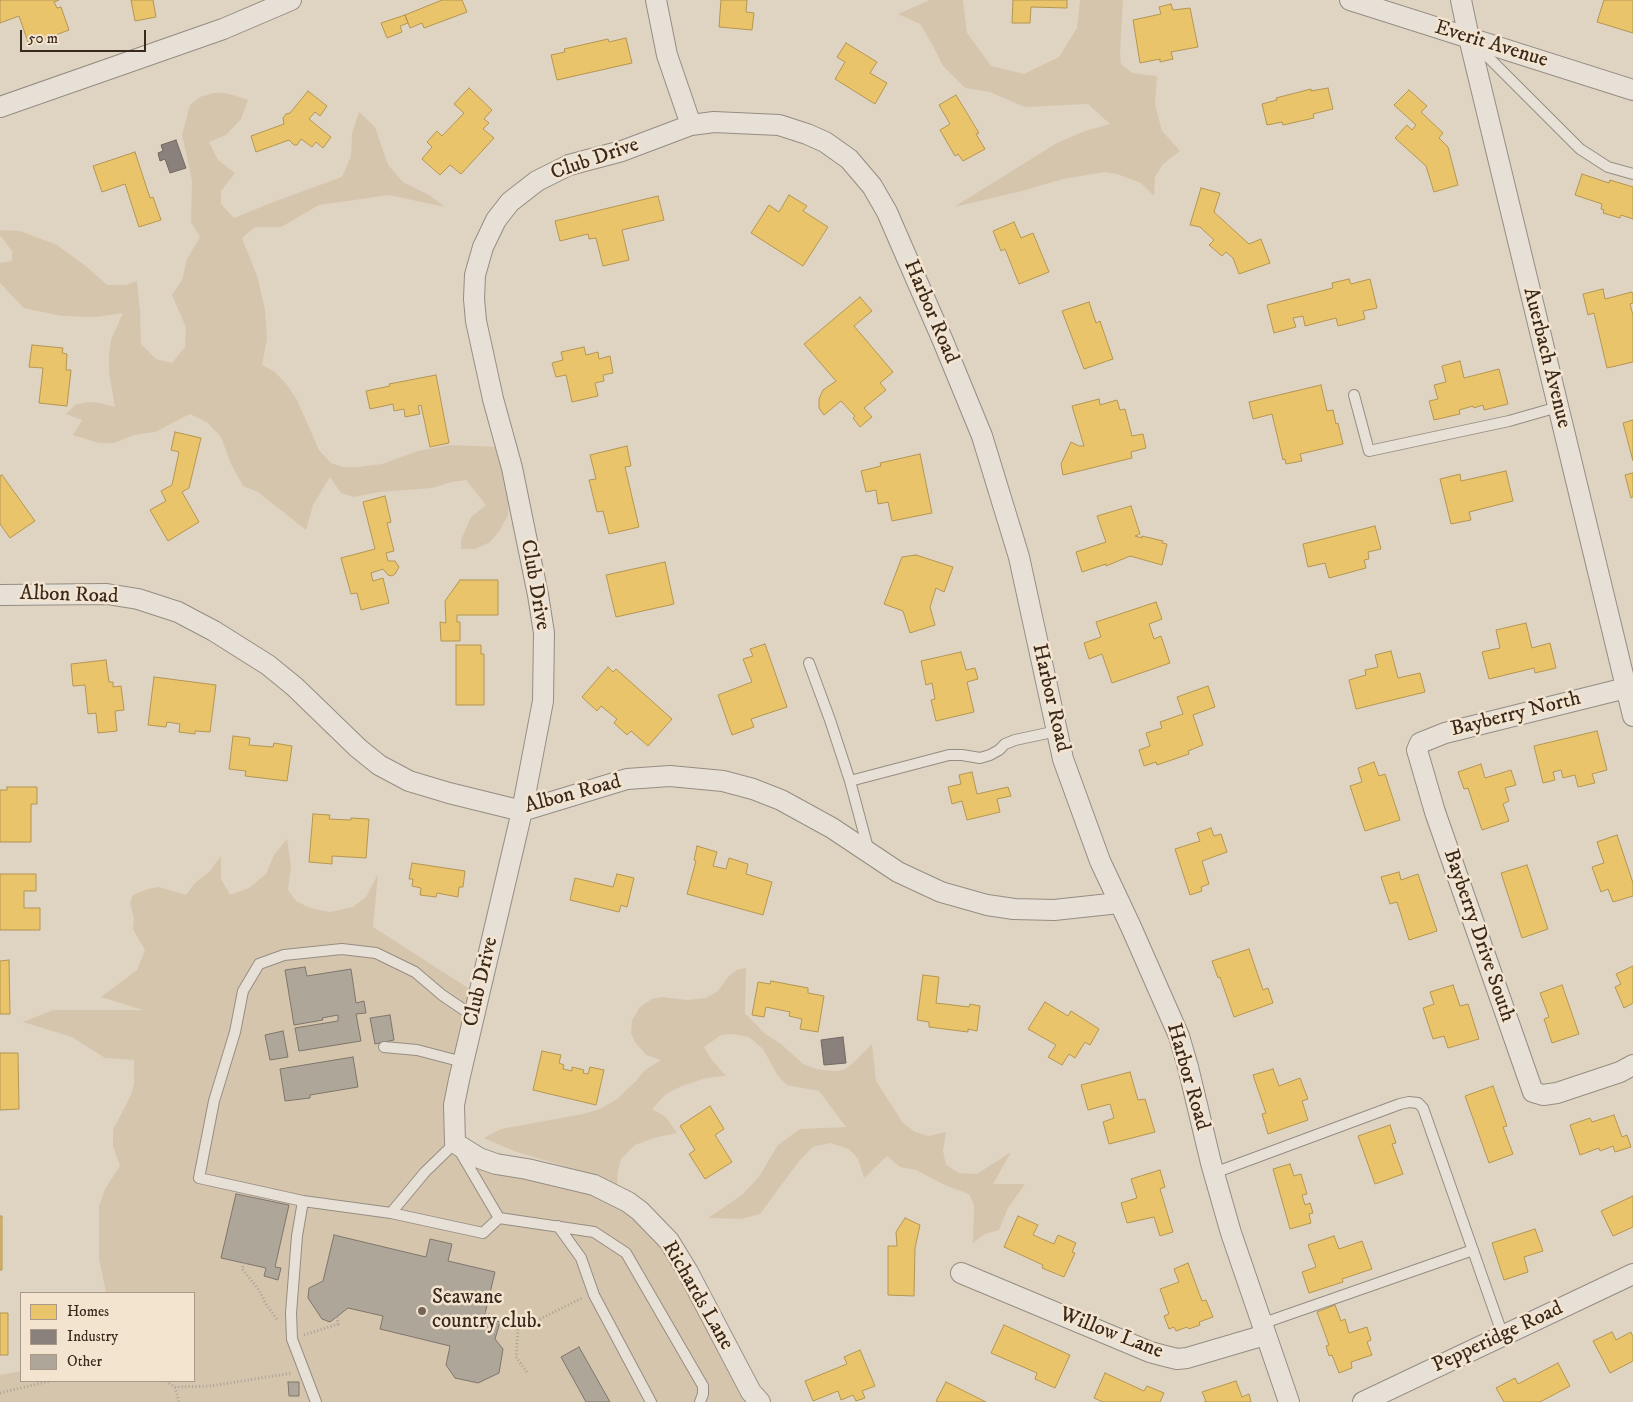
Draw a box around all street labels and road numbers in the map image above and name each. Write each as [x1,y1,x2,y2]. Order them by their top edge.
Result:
street label: Everit Avenue [1431,16,1551,74]
street label: Club Drive [548,133,642,187]
street label: Harbor Road [897,256,963,368]
street label: Auerbach Avenue [1516,285,1576,431]
street label: Club Drive [514,538,554,632]
street label: Albon Road [19,582,119,610]
street label: Harbor Road [1025,642,1075,754]
street label: Bayberry North [1448,687,1584,743]
street label: Albon Road [522,770,624,820]
street label: Bayberry Drive South [1437,846,1519,1026]
street label: Club Drive [459,935,505,1029]
street label: Harbor Road [1160,1021,1214,1133]
street label: Richards Lane [656,1237,738,1355]
street label: Pepperidge Road [1429,1297,1567,1379]
street label: Willow Lane [1056,1303,1166,1365]

